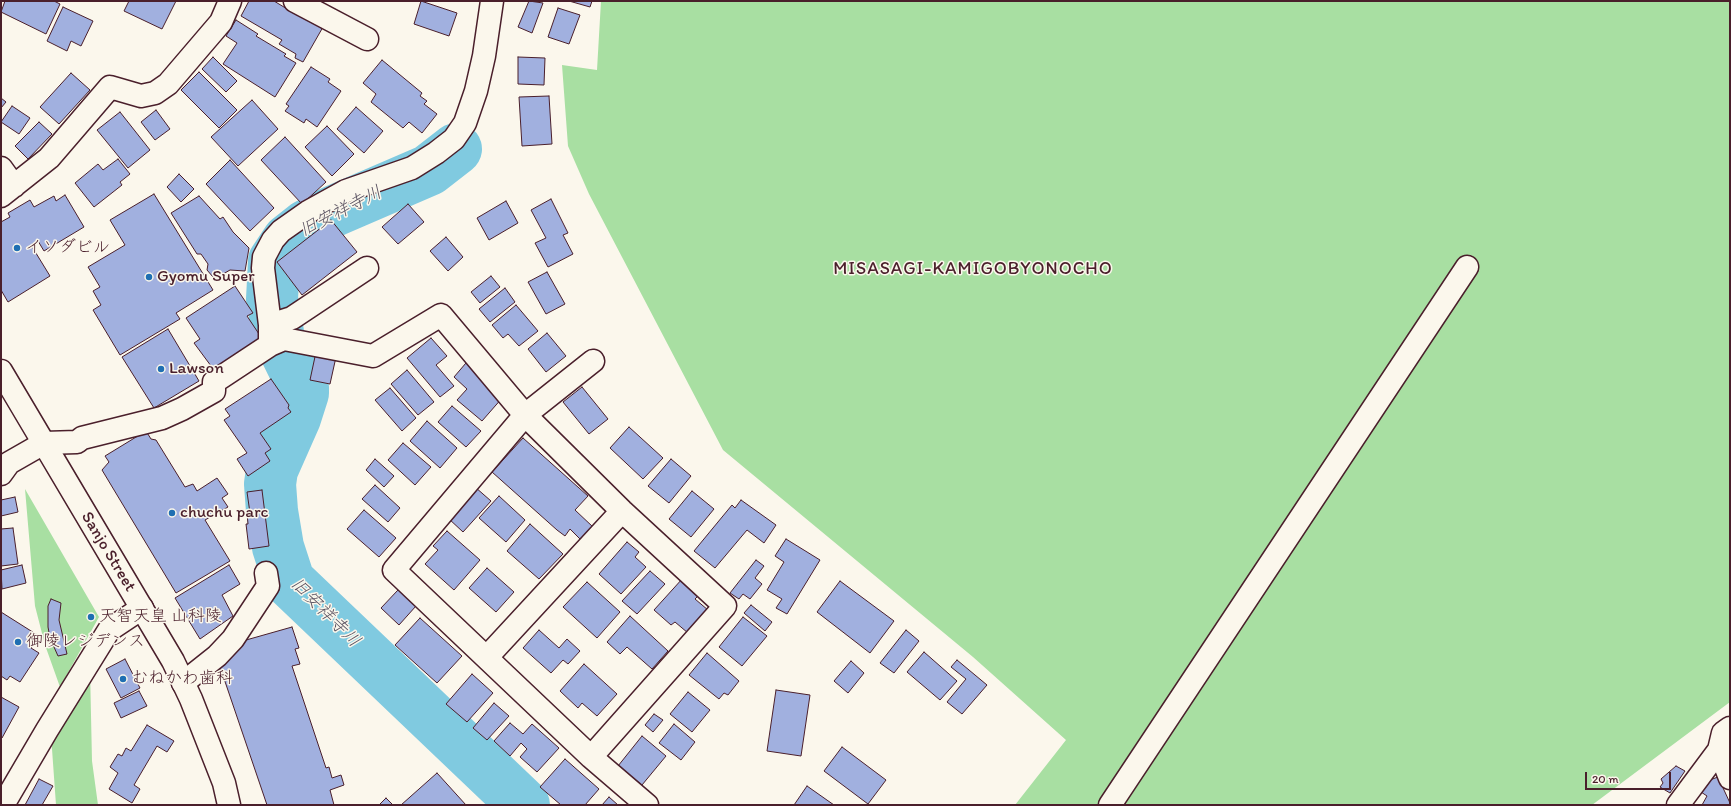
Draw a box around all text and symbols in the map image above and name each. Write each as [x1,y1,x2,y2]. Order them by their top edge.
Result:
water label: 旧安祥寺川 [296,182,386,242]
place label: イソダビル [25,238,110,258]
marker: イソダビル [12,243,22,253]
district label: MISASAGI-KAMIGOBYONOCHO [833,258,1113,280]
place label: Gyomu Super [157,267,255,287]
marker: Gyomu Super [144,272,154,282]
place label: Lawson [169,359,224,379]
marker: Lawson [156,364,166,374]
place label: chuchu parc [180,503,269,523]
street label: Sanjo Street [76,508,140,596]
marker: chuchu parc [167,508,177,518]
water label: 旧安祥寺川 [286,574,364,652]
place label: 天智天皇 山科陵 [99,607,222,627]
marker: 天智天皇 山科陵 [86,612,96,622]
place label: 御陵レジデンス [26,632,145,652]
marker: 御陵レジデンス [13,637,23,647]
place label: むねかわ歯科 [131,669,233,689]
marker: むねかわ歯科 [118,674,128,684]
scale bar [1587,764,1673,790]
text: 20 m [1592,772,1619,786]

